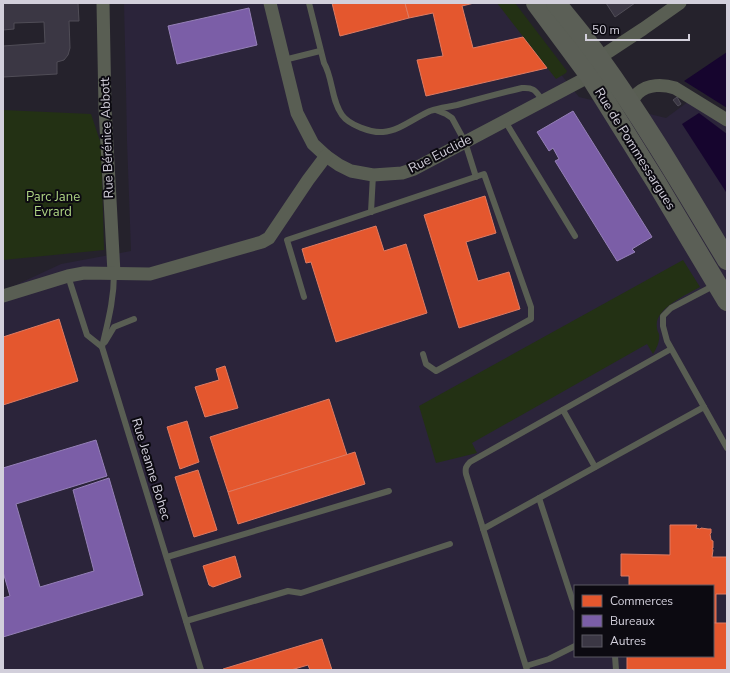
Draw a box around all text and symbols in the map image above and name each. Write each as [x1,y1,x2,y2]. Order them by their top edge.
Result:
scale bar [586,16,689,42]
text: 50 m [592,22,620,38]
street label: Rue Bérénice Abbott [96,77,118,199]
street label: Rue de Pommessargues [590,85,680,213]
street label: Rue Euclide [405,130,475,178]
park label: Parc Jane Evrard [26,188,80,221]
street label: Rue Jeanne Bohec [127,416,175,522]
legend [574,585,714,657]
text: Commerces [610,593,673,609]
text: Bureaux [610,613,656,629]
text: Autres [610,633,646,649]

